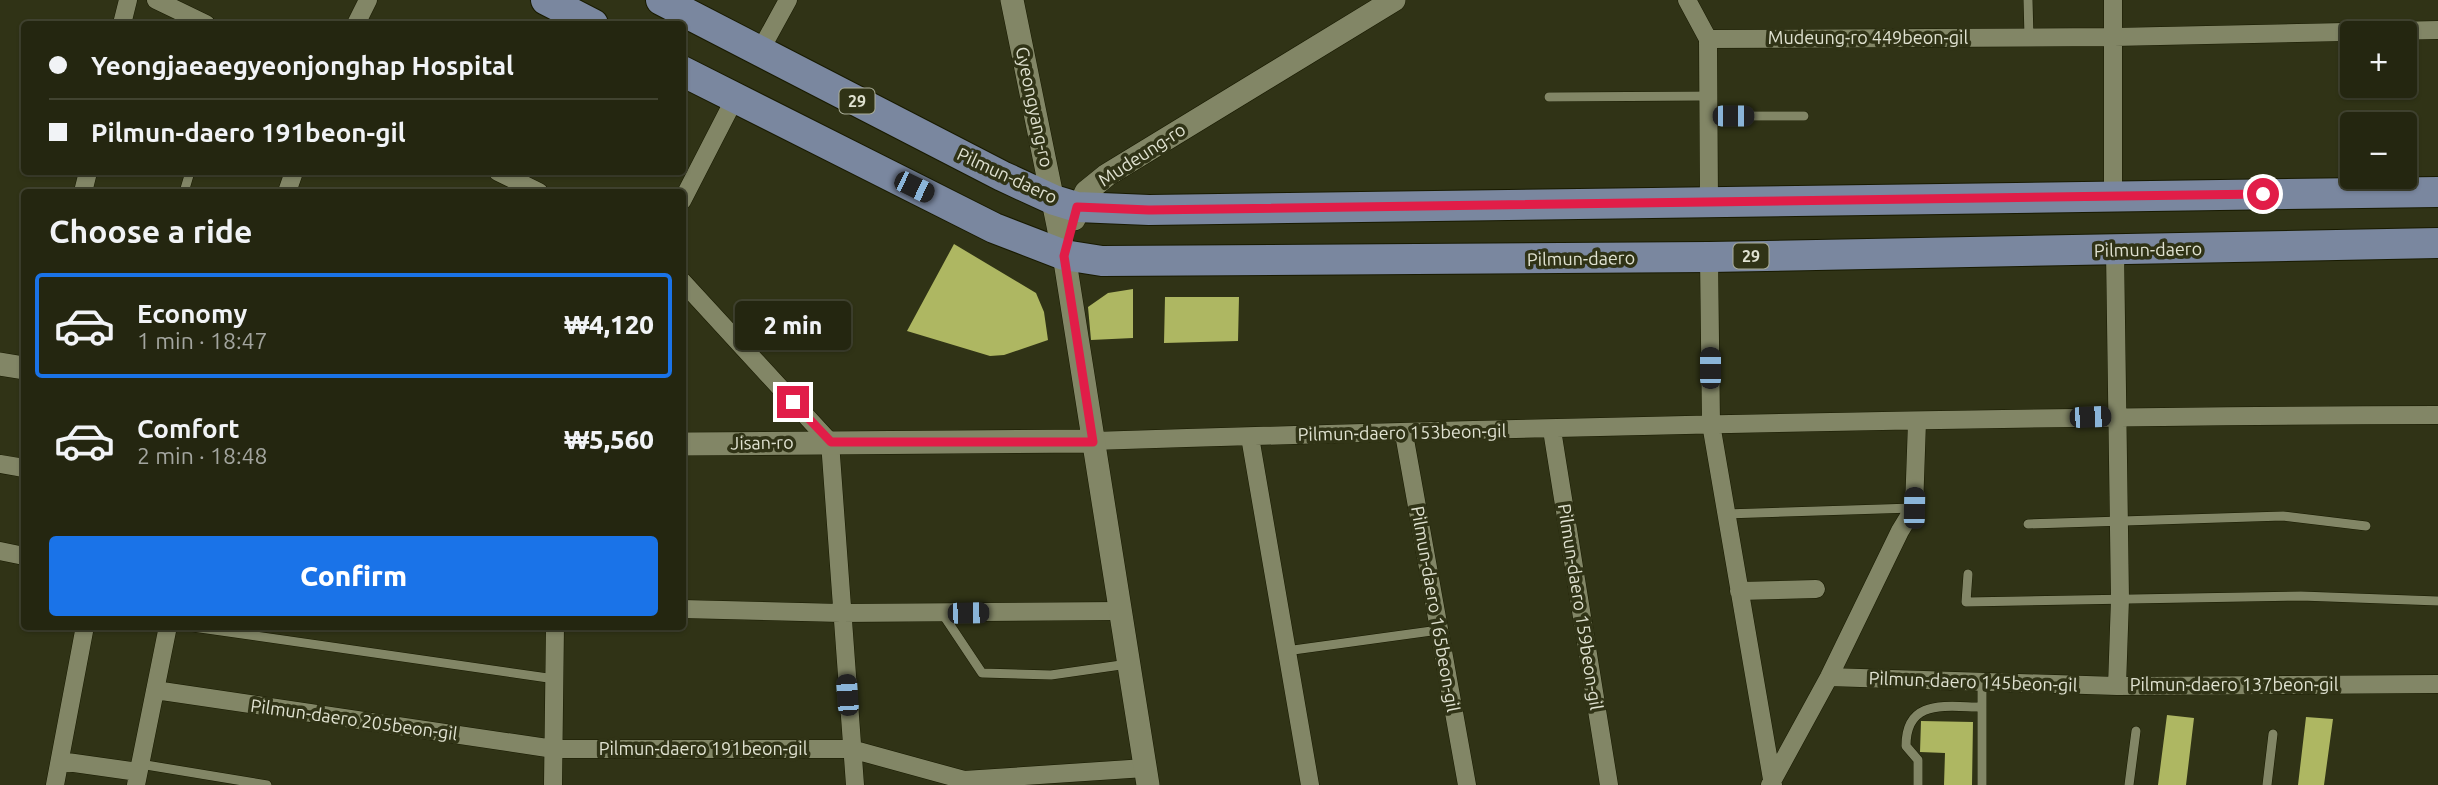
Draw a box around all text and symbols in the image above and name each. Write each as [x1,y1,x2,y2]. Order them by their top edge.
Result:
map controls [2340,21,2417,189]
button: + [2340,21,2417,98]
street label: Mudeung-ro 449beon-gil [1768,27,1968,47]
street label: Gyeongyang-ro [1012,45,1058,169]
text: Yeongjaeaegyeonjonghap Hospital [91,51,514,80]
road number: 29 [840,88,874,114]
car [1713,106,1755,127]
button: − [2340,112,2417,189]
text: Pilmun-daero 191beon-gil [91,118,406,147]
street label: Mudeung-ro [1094,119,1189,190]
street label: Pilmun-daero [954,143,1061,207]
car [891,168,938,206]
route start [2247,178,2279,210]
text: Choose a ride [49,213,252,249]
street label: Pilmun-daero [2094,238,2202,260]
road number: 29 [1734,244,1768,268]
street label: Pilmun-daero [1527,247,1635,269]
icon: car [53,294,116,357]
text: Economy [137,299,247,328]
callout: 2 min [735,300,851,350]
text: ₩4,120 [564,310,654,339]
text: 2 min [764,313,822,338]
text: 1 min · 18:47 [137,328,268,353]
car [1700,347,1721,389]
route end [777,386,809,418]
car [2069,406,2112,428]
icon: car [53,409,116,472]
text: Comfort [137,414,240,443]
street label: Pilmun-daero 153beon-gil [1297,420,1507,444]
text: ₩5,560 [564,425,654,454]
street label: Jisan-ro [730,431,794,453]
text: 2 min · 18:48 [137,443,268,468]
car [1904,487,1925,529]
street label: Pilmun-daero 159beon-gil [1555,502,1607,712]
street label: Pilmun-daero 165beon-gil [1408,504,1464,714]
button: Confirm [49,536,658,616]
car [947,602,990,624]
street label: Pilmun-daero 145beon-gil [1868,667,2078,695]
car [836,673,859,717]
street label: Pilmun-daero 137beon-gil [2130,674,2339,694]
street label: Pilmun-daero 205beon-gil [249,695,459,743]
street label: Pilmun-daero 191beon-gil [599,738,808,758]

